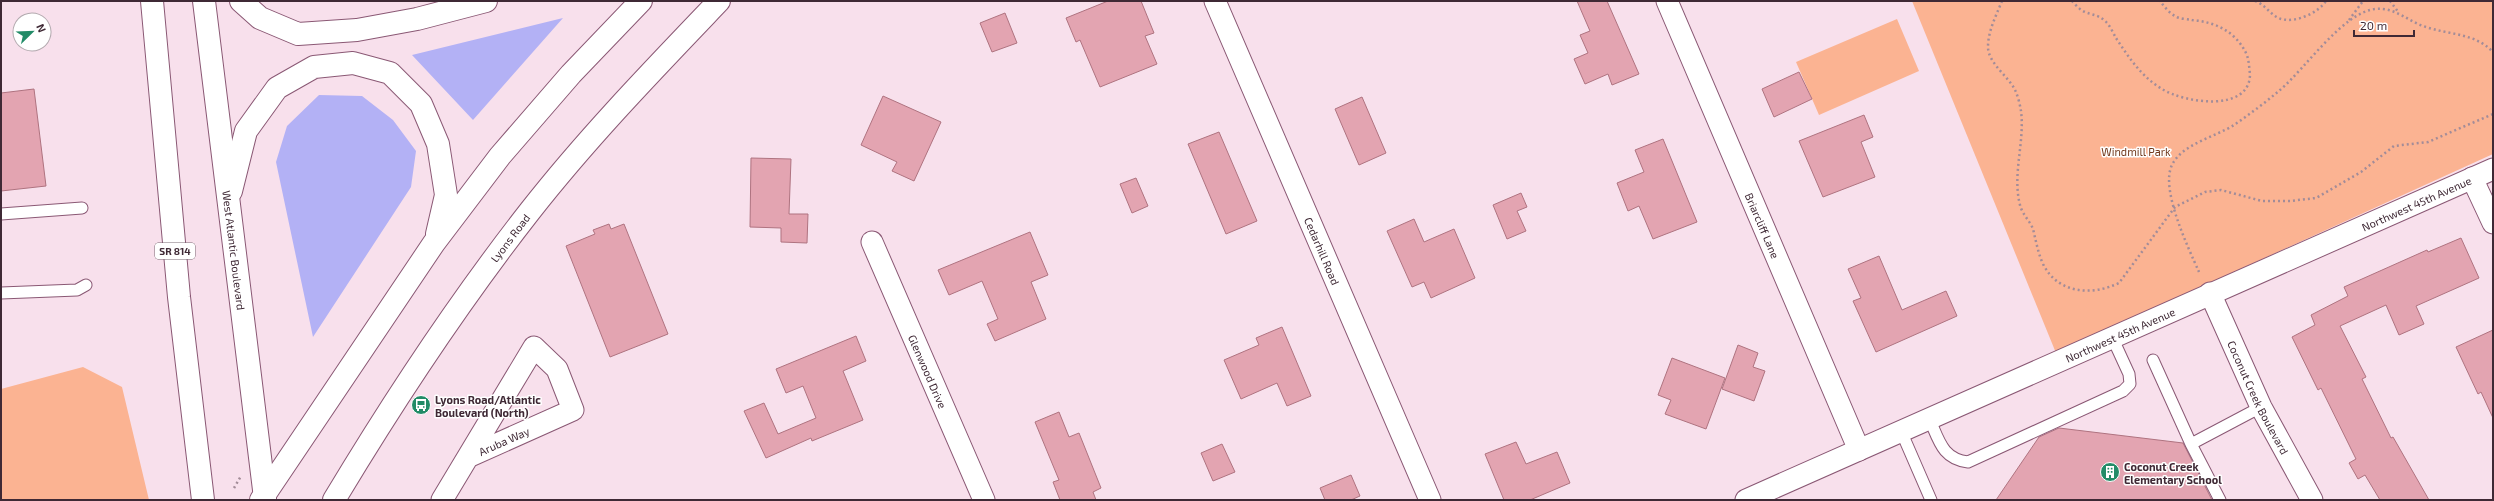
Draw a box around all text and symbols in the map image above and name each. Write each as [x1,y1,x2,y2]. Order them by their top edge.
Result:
north arrow [12,12,52,52]
scale bar [2354,12,2414,38]
text: 20 m [2360,18,2387,32]
text: N [34,22,49,34]
park label: Windmill Park [2101,145,2171,158]
street label: Northwest 45th Avenue [2359,173,2473,233]
street label: West Atlantic Boulevard [221,189,248,311]
street label: Briarcliff Lane [1743,191,1783,260]
street label: Lyons Road [487,211,532,264]
street label: Cedarhill Road [1302,215,1343,287]
road number: SR 814 [155,243,195,259]
street label: Northwest 45th Avenue [2063,304,2177,364]
street label: Glenwood Drive [906,333,950,410]
street label: Coconut Creek Boulevard [2226,338,2292,456]
place label: Lyons Road/Atlantic Boulevard (North) [435,393,541,419]
bus stop icon: Lyons Road/Atlantic Boulevard (North) [410,394,432,416]
street label: Aruba Way [477,424,532,458]
place label: Coconut Creek Elementary School [2124,460,2222,487]
building icon: Coconut Creek Elementary School [2099,461,2121,483]

